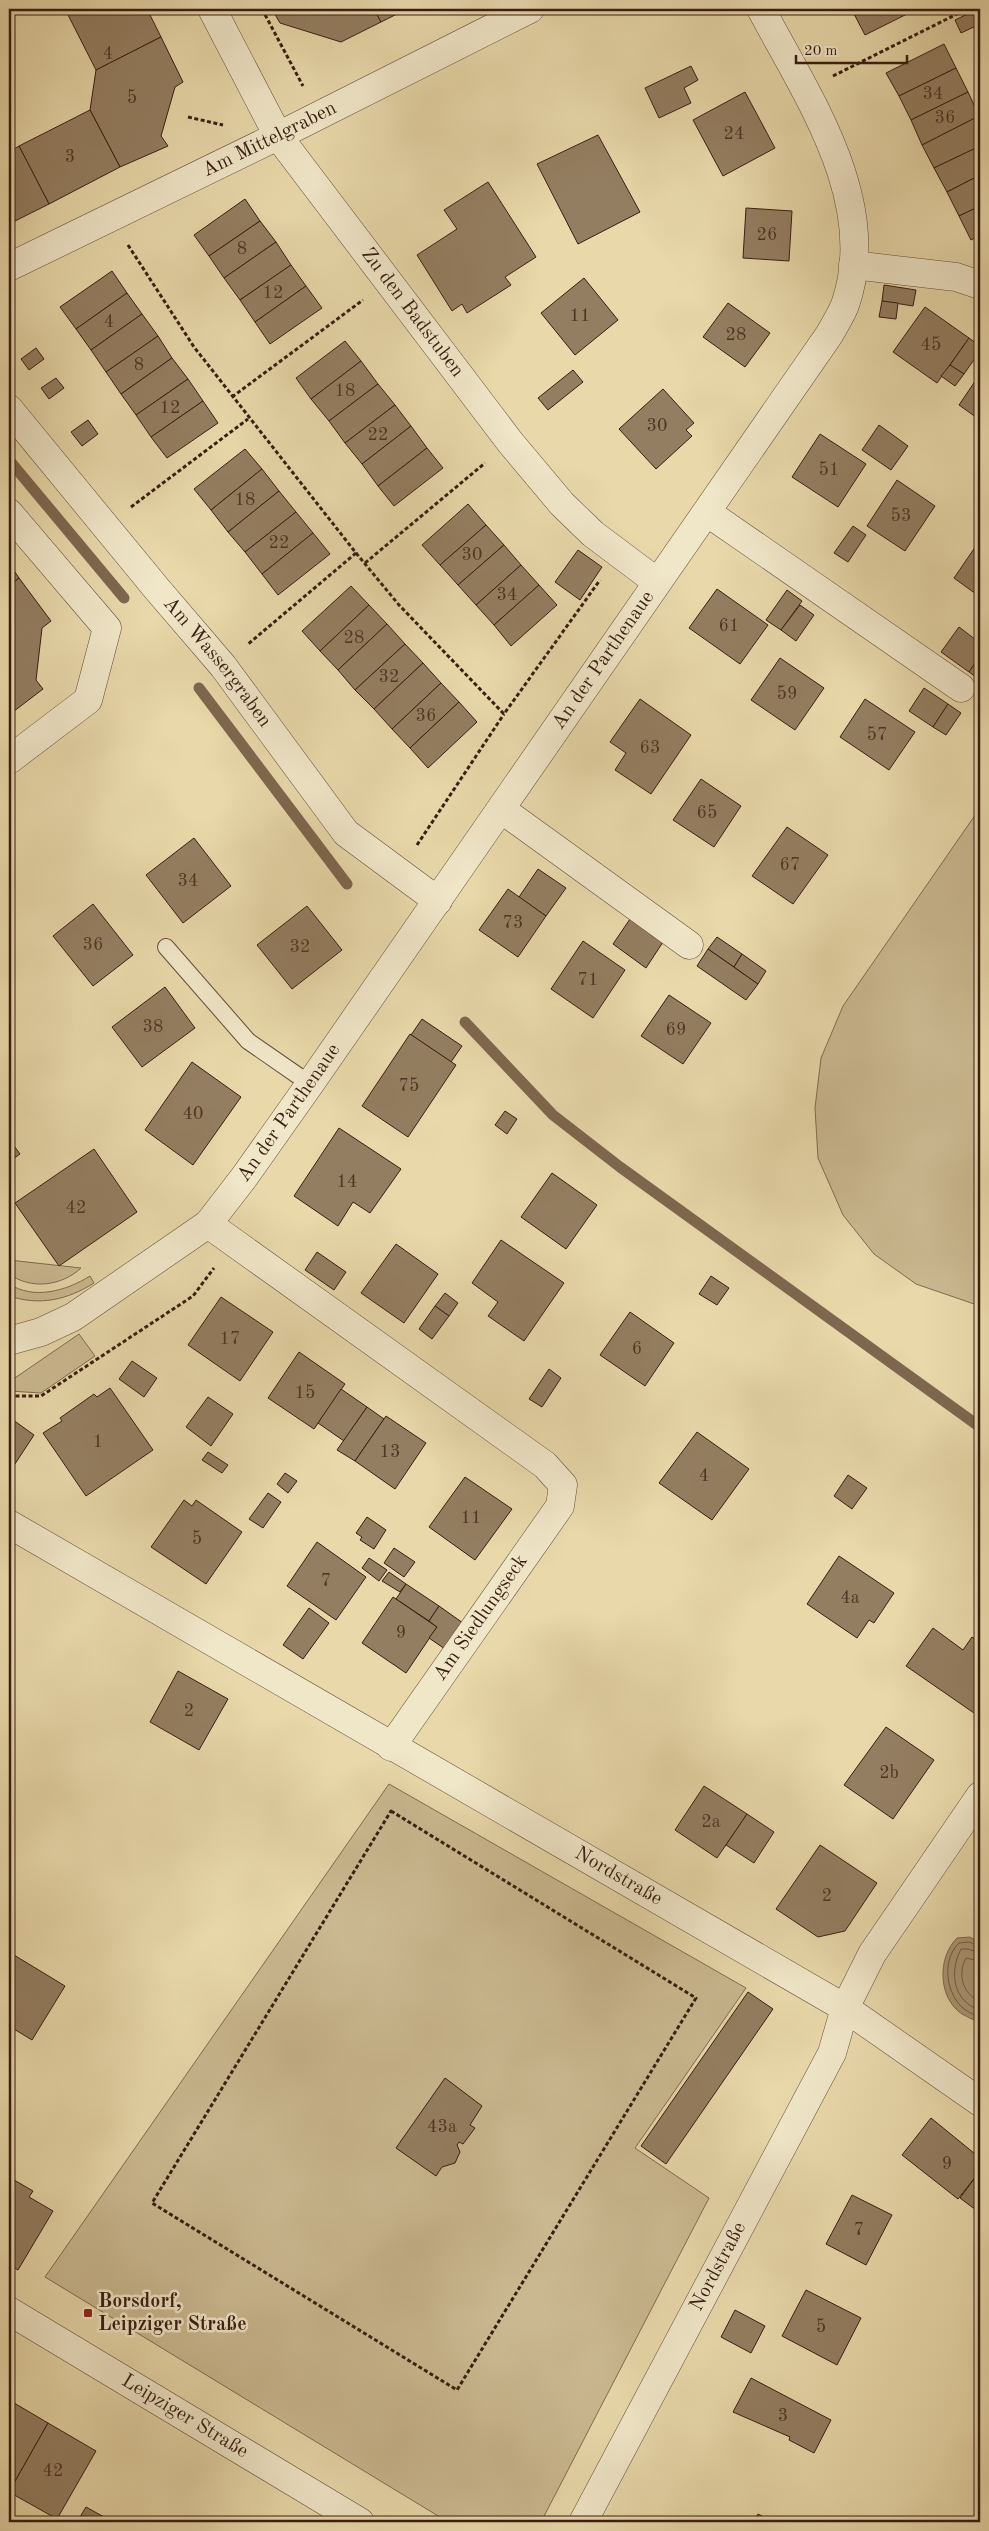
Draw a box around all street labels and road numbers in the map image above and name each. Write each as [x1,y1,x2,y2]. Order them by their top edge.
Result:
street label: Am Mittelgraben [199,98,340,181]
street label: Zu den Badstuben [357,245,467,381]
street label: An der Parthenaue [549,588,658,733]
street label: Am Wassergraben [159,594,275,731]
street label: An der Parthenaue [234,1040,344,1186]
street label: Am Siedlungseck [430,1551,532,1685]
street label: Nordstraße [571,1844,665,1910]
street label: Nordstraße [687,2219,750,2314]
street label: Leipziger Straße [118,2371,251,2462]

